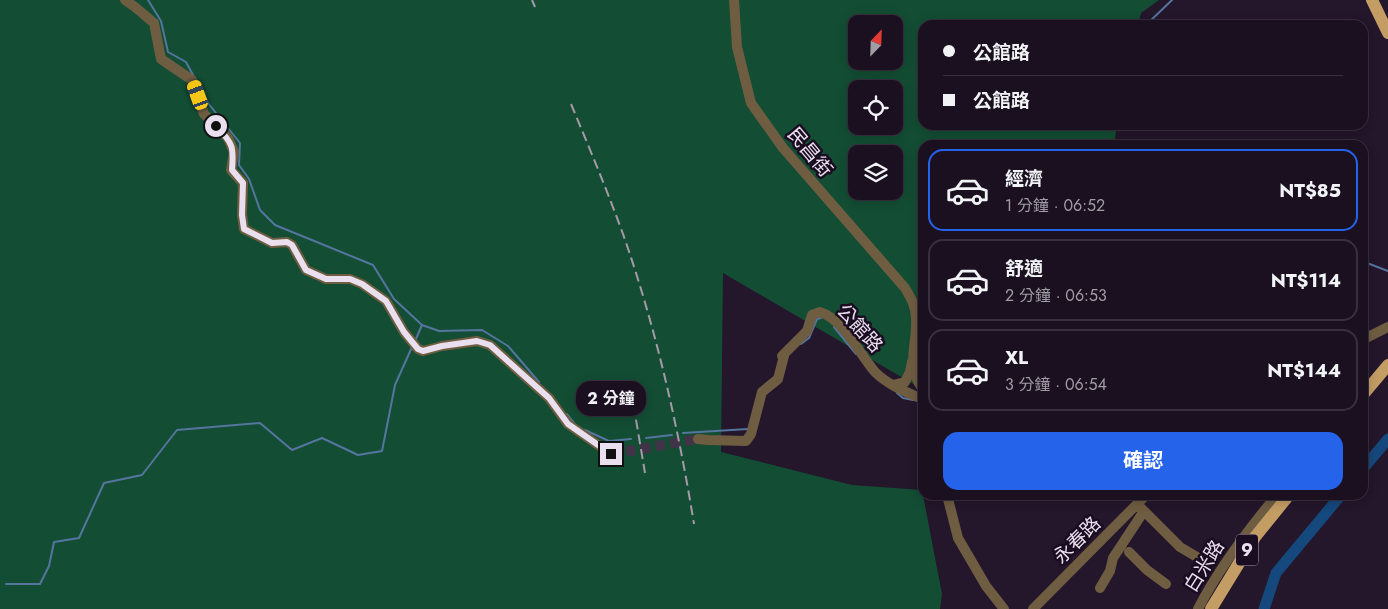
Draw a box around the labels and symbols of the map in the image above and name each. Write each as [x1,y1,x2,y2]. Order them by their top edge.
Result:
north arrow [848,15,902,70]
car [185,78,210,112]
route start [205,115,227,137]
street label: 民昌街 [781,121,839,183]
street label: 公館路 [831,298,889,358]
callout: 2 分鐘 [576,382,646,416]
route end [600,443,622,465]
street label: 永春路 [1047,510,1107,570]
road number: 9 [1236,534,1258,566]
street label: 白米路 [1177,535,1231,597]

